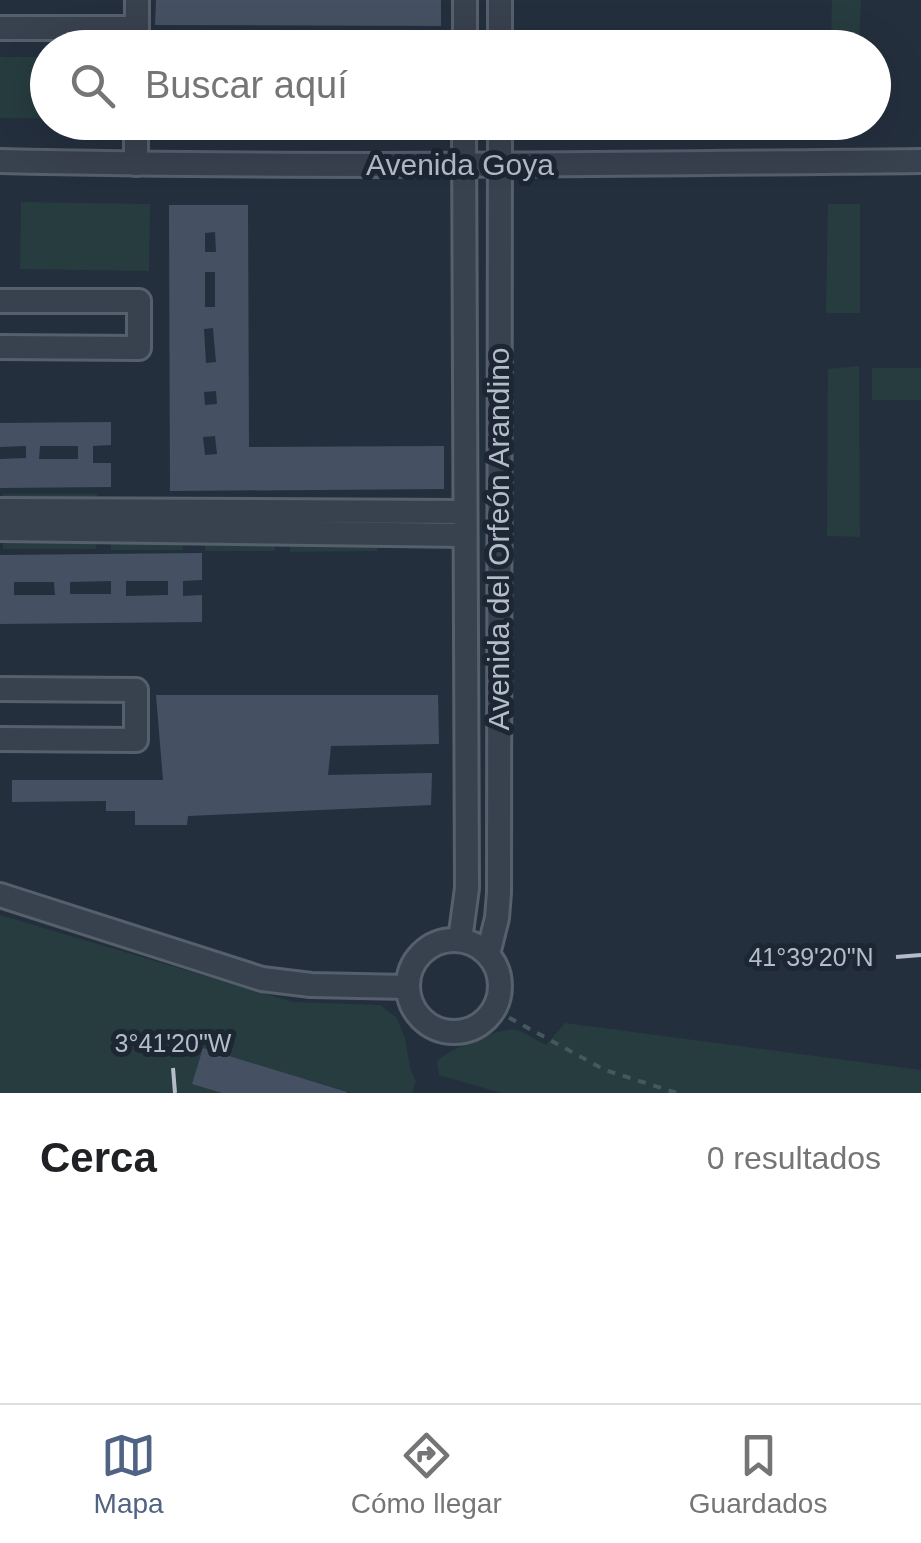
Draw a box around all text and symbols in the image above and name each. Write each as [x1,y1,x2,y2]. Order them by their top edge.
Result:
search box [30,30,891,140]
icon: search [65,58,120,113]
text: Buscar aquí [145,64,348,106]
street label: Avenida Goya [366,148,554,181]
street label: Avenida del Orfeón Arandino [482,347,515,731]
text: 41°39'20"N [748,943,874,971]
text: 3°41'20"W [115,1029,232,1057]
text: Cerca [40,1134,157,1181]
text: 0 resultados [707,1140,881,1176]
tab: Mapa [94,1428,164,1520]
tab: Cómo llegar [351,1428,502,1520]
tab: Guardados [689,1428,827,1520]

